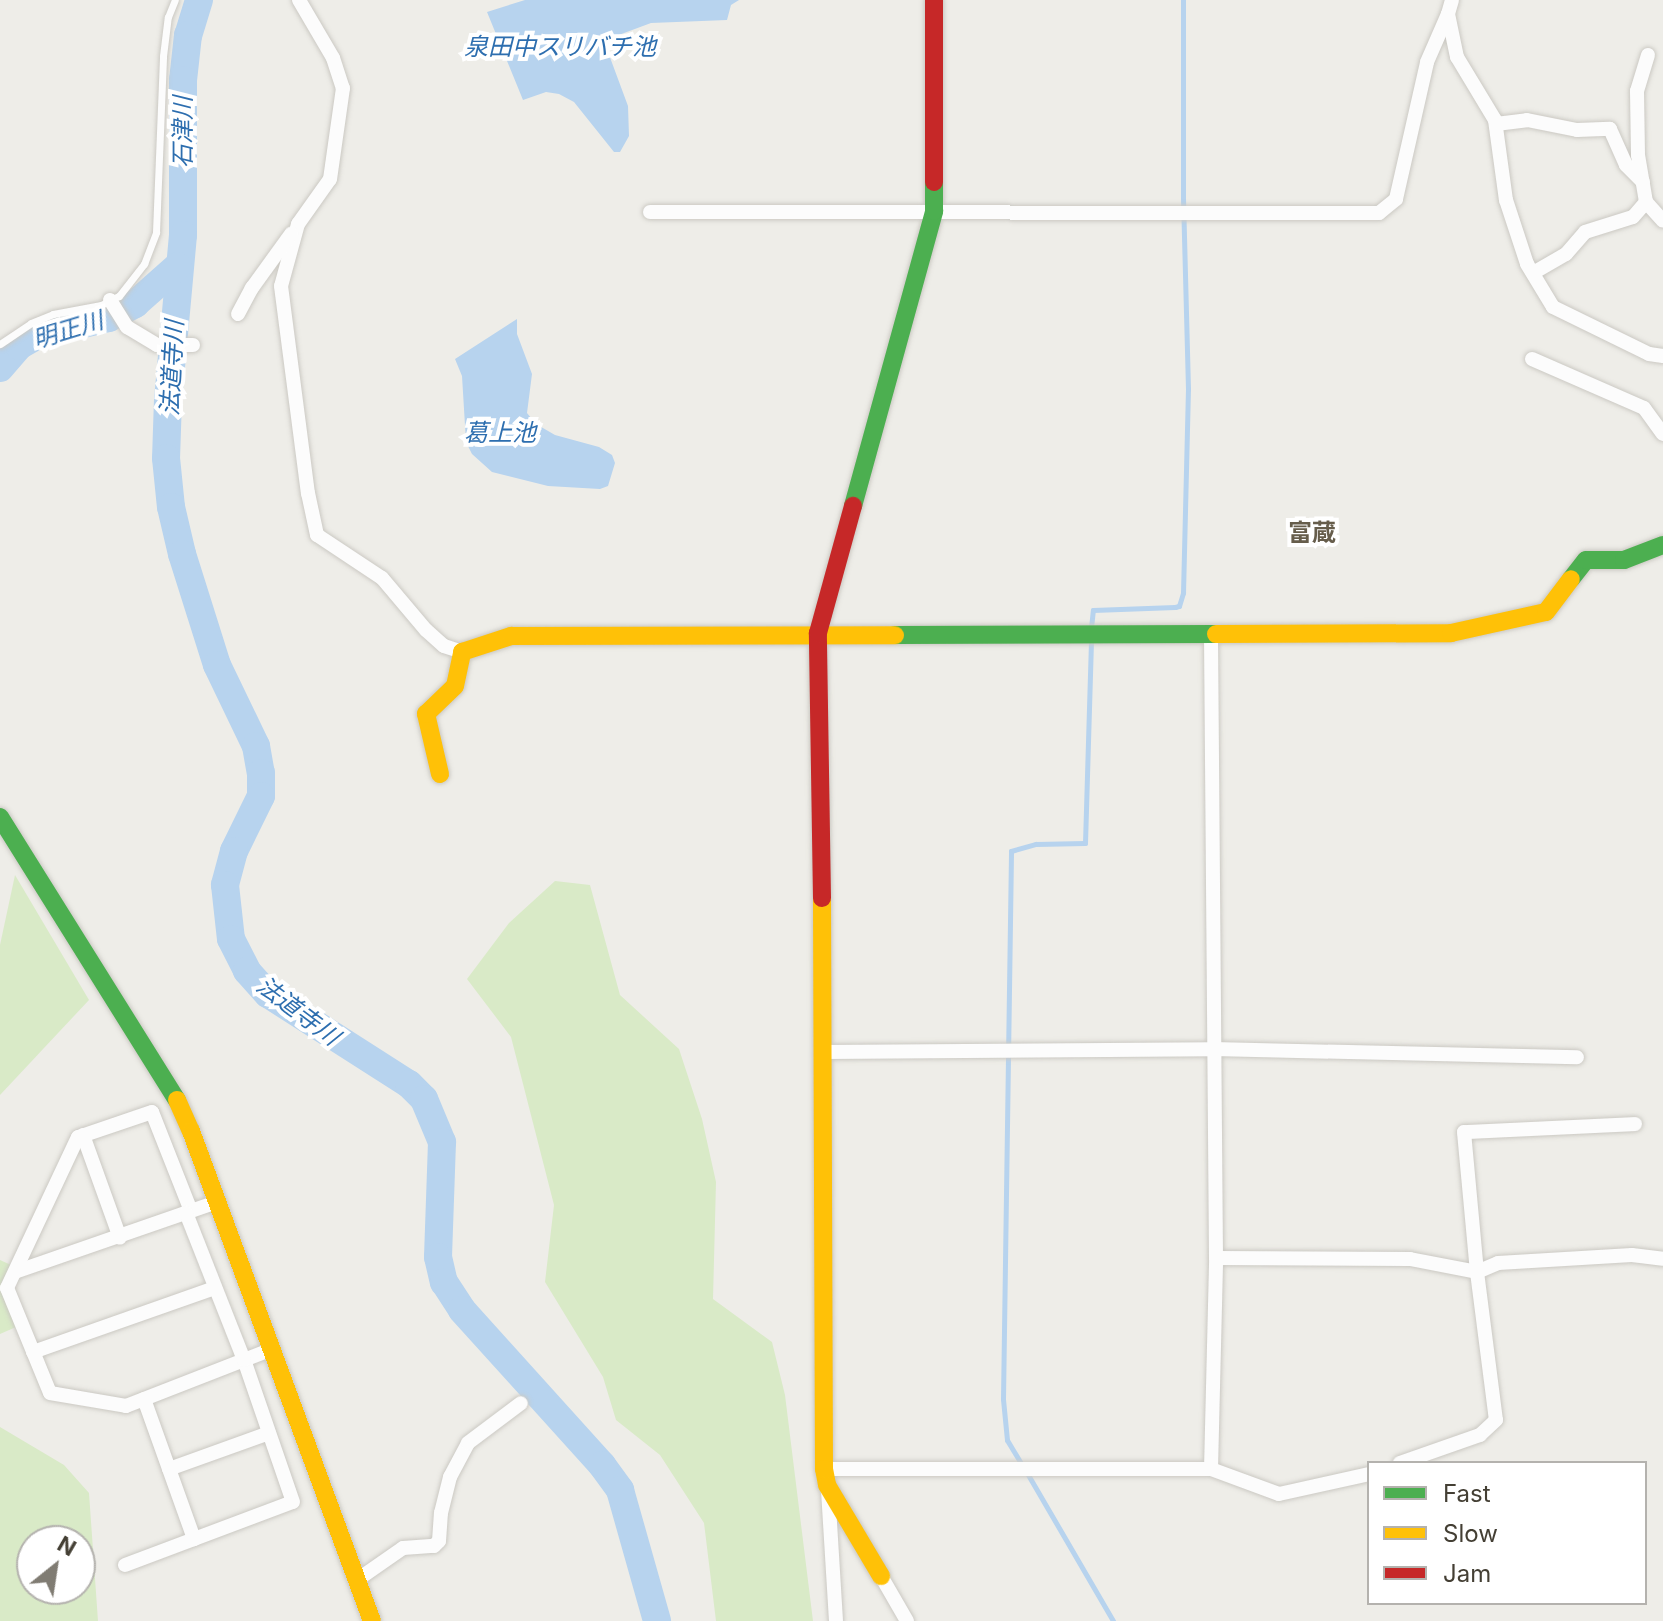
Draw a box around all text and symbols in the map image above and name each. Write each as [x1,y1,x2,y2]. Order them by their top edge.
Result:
water label: 泉田中スリバチ池 [464,33,656,61]
water label: 石津川 [169,96,197,168]
water label: 明正川 [29,306,107,354]
water label: 法道寺川 [155,319,189,417]
water label: 葛上池 [464,419,536,447]
district label: 富蔵 [1288,519,1336,547]
water label: 法道寺川 [251,971,345,1051]
legend [1367,1461,1647,1605]
text: Fast [1443,1479,1491,1508]
text: Slow [1443,1519,1498,1548]
north arrow [16,1525,96,1605]
text: N [53,1530,81,1561]
text: Jam [1443,1559,1491,1588]

